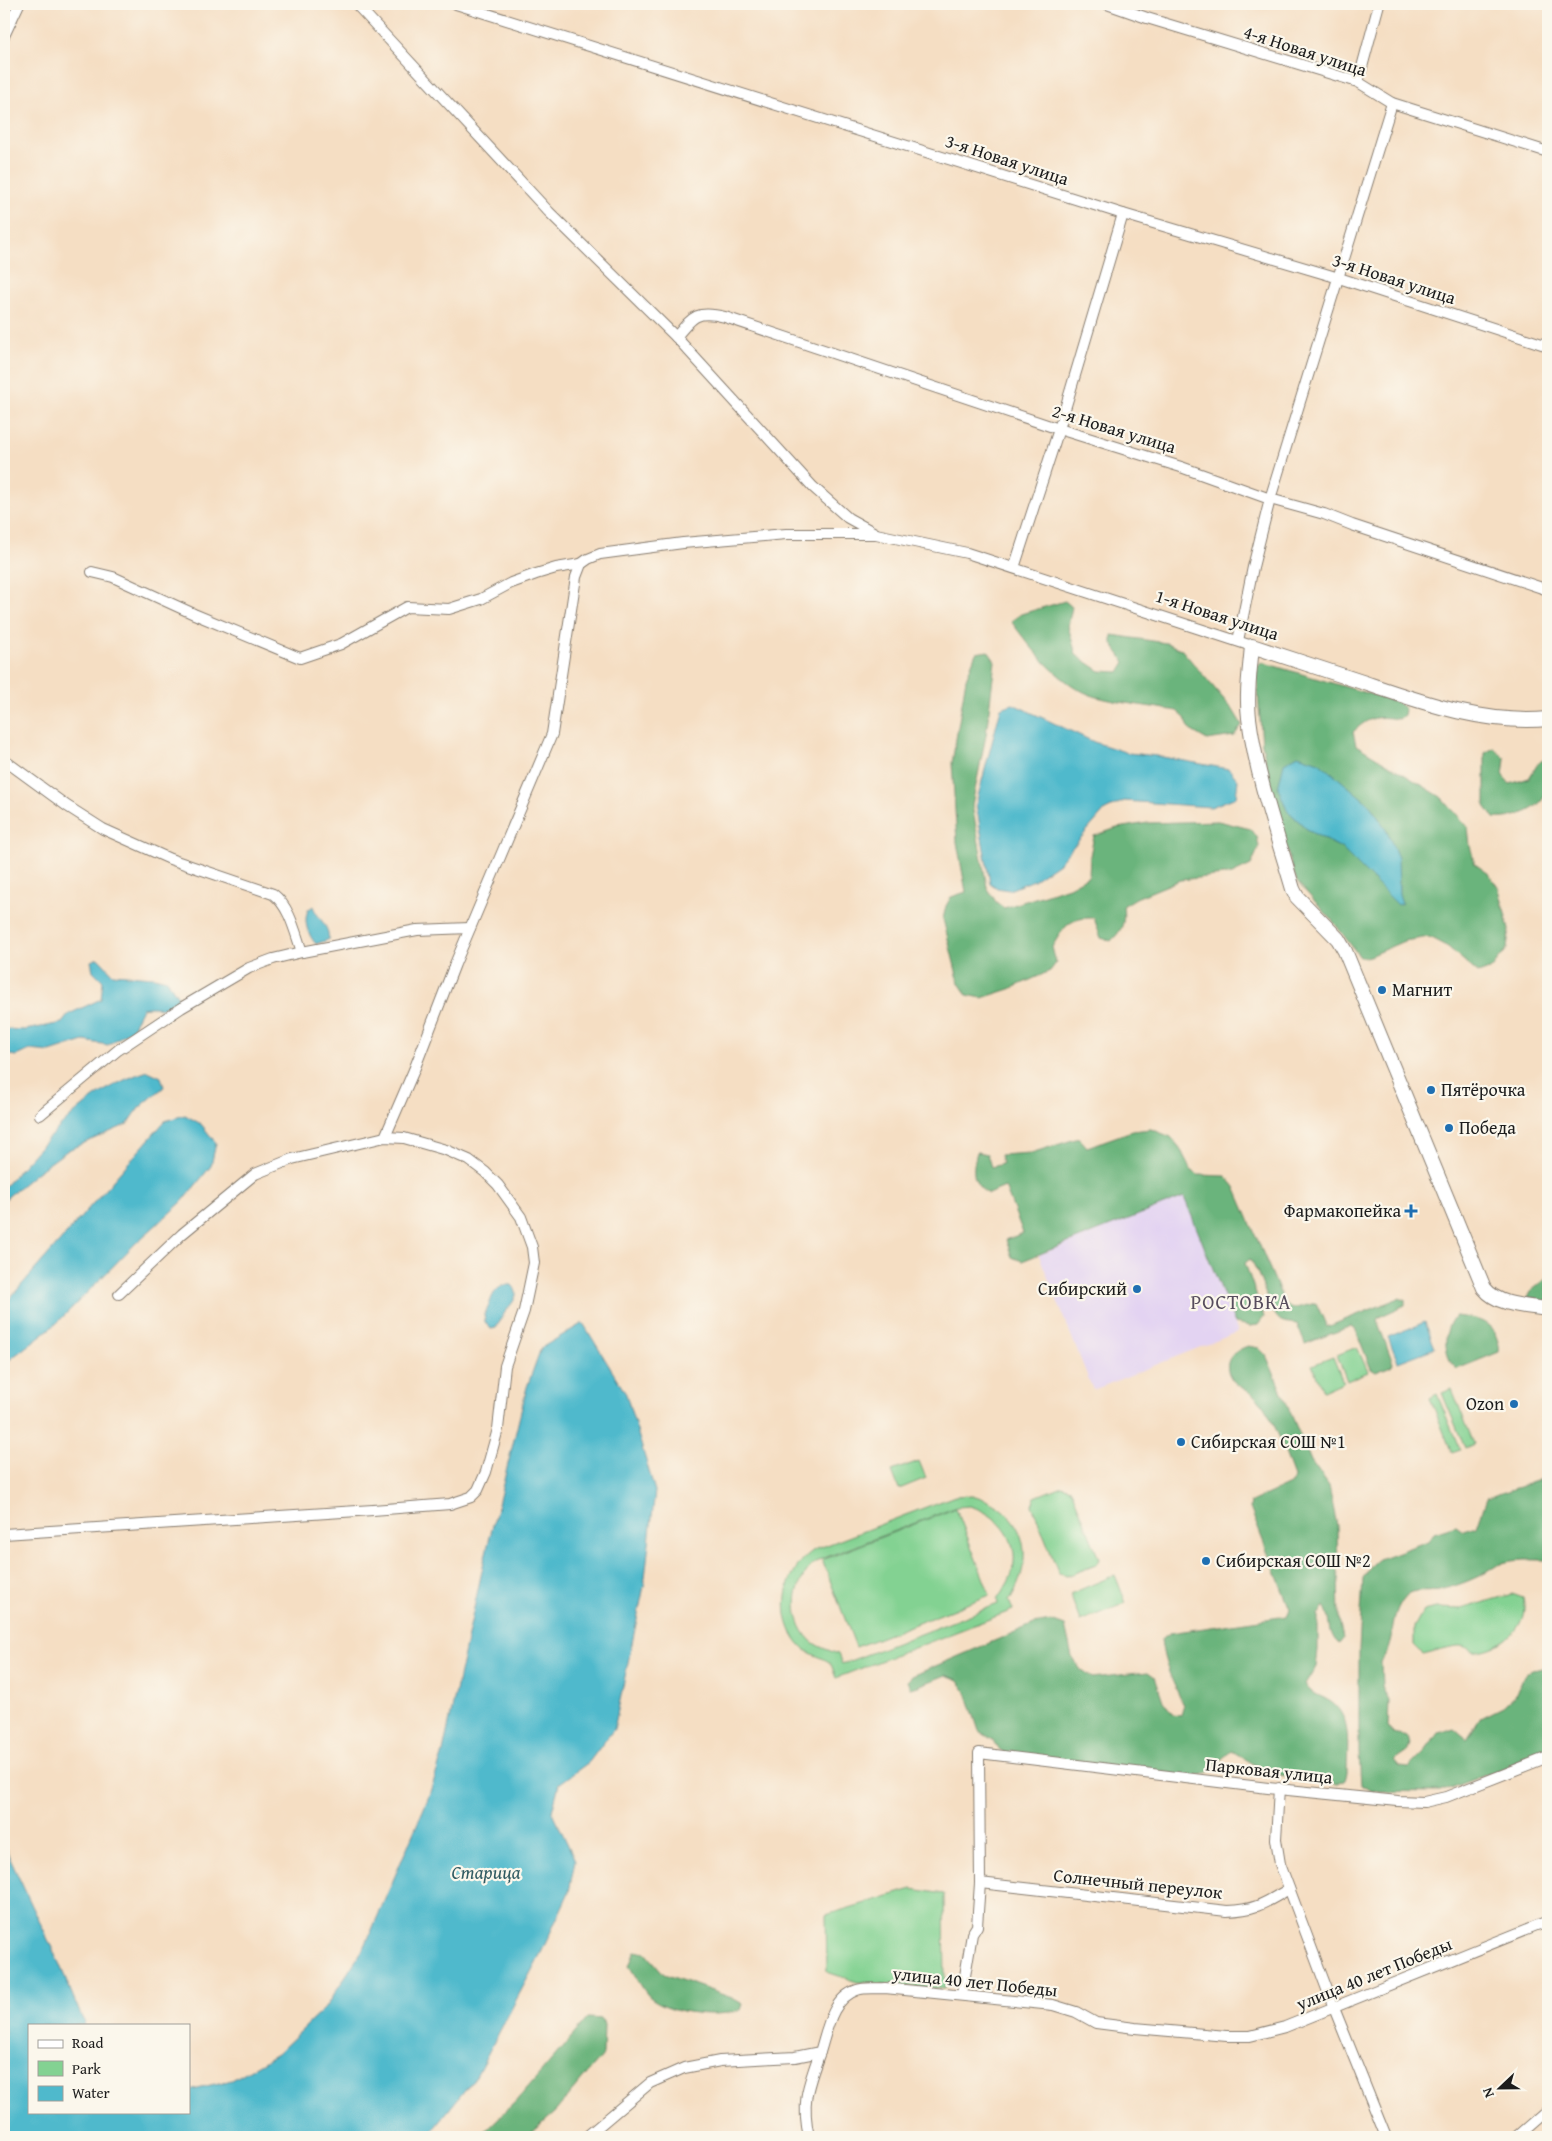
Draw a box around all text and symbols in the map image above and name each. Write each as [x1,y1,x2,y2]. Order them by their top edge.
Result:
street label: 4-я Новая улица [1240,18,1371,83]
street label: 3-я Новая улица [942,127,1073,192]
street label: 3-я Новая улица [1329,246,1460,311]
street label: 2-я Новая улица [1049,397,1180,460]
street label: 1-я Новая улица [1152,582,1283,647]
place label: Магнит [1392,976,1452,1003]
marker: Магнит [1376,984,1388,996]
place label: Пятёрочка [1441,1076,1526,1103]
marker: Пятёрочка [1425,1084,1437,1096]
place label: Победа [1459,1114,1516,1141]
marker: Победа [1443,1122,1455,1134]
place label: Фармакопейка [1284,1197,1401,1224]
marker: Фармакопейка [1405,1205,1417,1217]
place label: Сибирский [1038,1275,1127,1302]
marker: Сибирский [1131,1283,1143,1295]
district label: РОСТОВКА [1191,1287,1291,1316]
place label: Ozon [1466,1390,1504,1417]
marker: Ozon [1508,1398,1520,1410]
place label: Сибирская СОШ №1 [1191,1428,1346,1455]
marker: Сибирская СОШ №1 [1175,1436,1187,1448]
place label: Сибирская СОШ №2 [1216,1547,1371,1574]
marker: Сибирская СОШ №2 [1200,1555,1212,1567]
street label: Парковая улица [1204,1750,1334,1791]
water label: Старица [451,1858,521,1886]
street label: Солнечный переулок [1052,1861,1224,1906]
street label: улица 40 лет Победы [1291,1930,1456,2017]
street label: улица 40 лет Победы [890,1959,1059,2004]
legend [28,2024,190,2114]
text: Road [72,2032,103,2053]
text: Park [72,2058,101,2079]
north arrow [1474,2064,1524,2114]
text: Water [72,2082,110,2103]
text: N [1477,2084,1499,2101]

